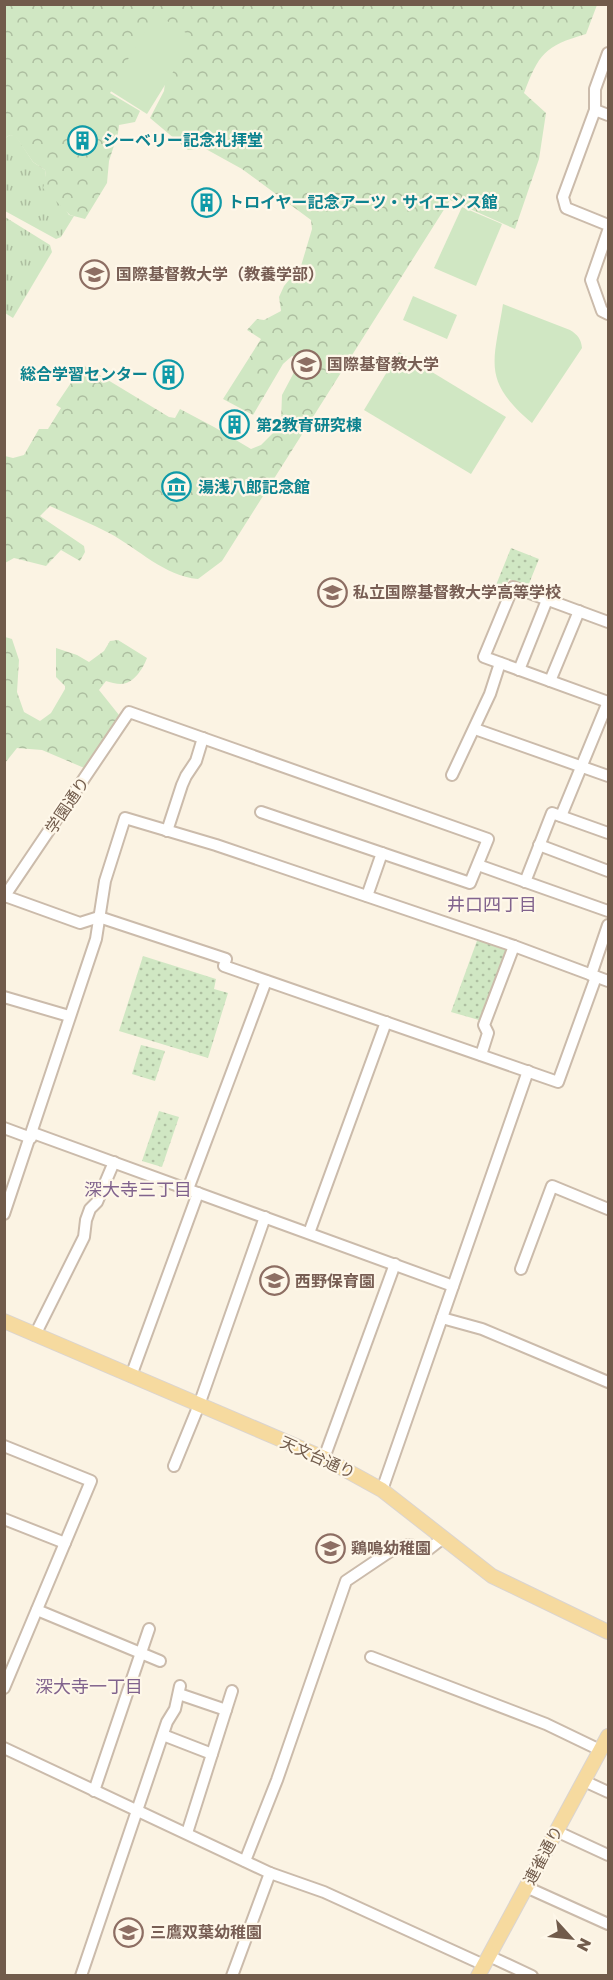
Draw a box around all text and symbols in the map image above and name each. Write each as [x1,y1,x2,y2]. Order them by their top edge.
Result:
building icon: シーベリー記念礼拝堂 [66,124,98,156]
place label: シーベリー記念礼拝堂 [103,130,263,150]
building icon: トロイヤー記念アーツ・サイエンス館 [191,186,223,218]
place label: トロイヤー記念アーツ・サイエンス館 [228,192,498,212]
school or university icon: 国際基督教大学（教養学部） [79,258,111,290]
place label: 国際基督教大学（教養学部） [116,264,324,284]
school or university icon: 国際基督教大学 [290,348,322,380]
place label: 国際基督教大学 [327,354,439,374]
building icon: 総合学習センター [153,358,185,390]
place label: 総合学習センター [20,364,148,384]
building icon: 第2教育研究棟 [219,409,251,441]
place label: 第2教育研究棟 [256,415,362,435]
museum icon: 湯浅八郎記念館 [161,471,193,503]
place label: 湯浅八郎記念館 [198,477,310,497]
school or university icon: 私立国際基督教大学高等学校 [316,576,348,608]
place label: 私立国際基督教大学高等学校 [353,582,561,602]
street label: 学園通り [41,773,93,837]
district label: 井口四丁目 [447,893,537,915]
district label: 深大寺三丁目 [84,1178,192,1200]
school or university icon: 西野保育園 [258,1265,290,1297]
place label: 西野保育園 [295,1271,375,1291]
street label: 天文台通り [277,1432,359,1482]
school or university icon: 鶏鳴幼稚園 [314,1532,346,1564]
place label: 鶏鳴幼稚園 [351,1538,431,1558]
district label: 深大寺一丁目 [35,1675,143,1697]
street label: 連雀通り [519,1822,567,1888]
north arrow [541,1908,601,1968]
school or university icon: 三鷹双葉幼稚園 [113,1916,145,1948]
place label: 三鷹双葉幼稚園 [150,1922,262,1942]
text: N [573,1935,596,1955]

